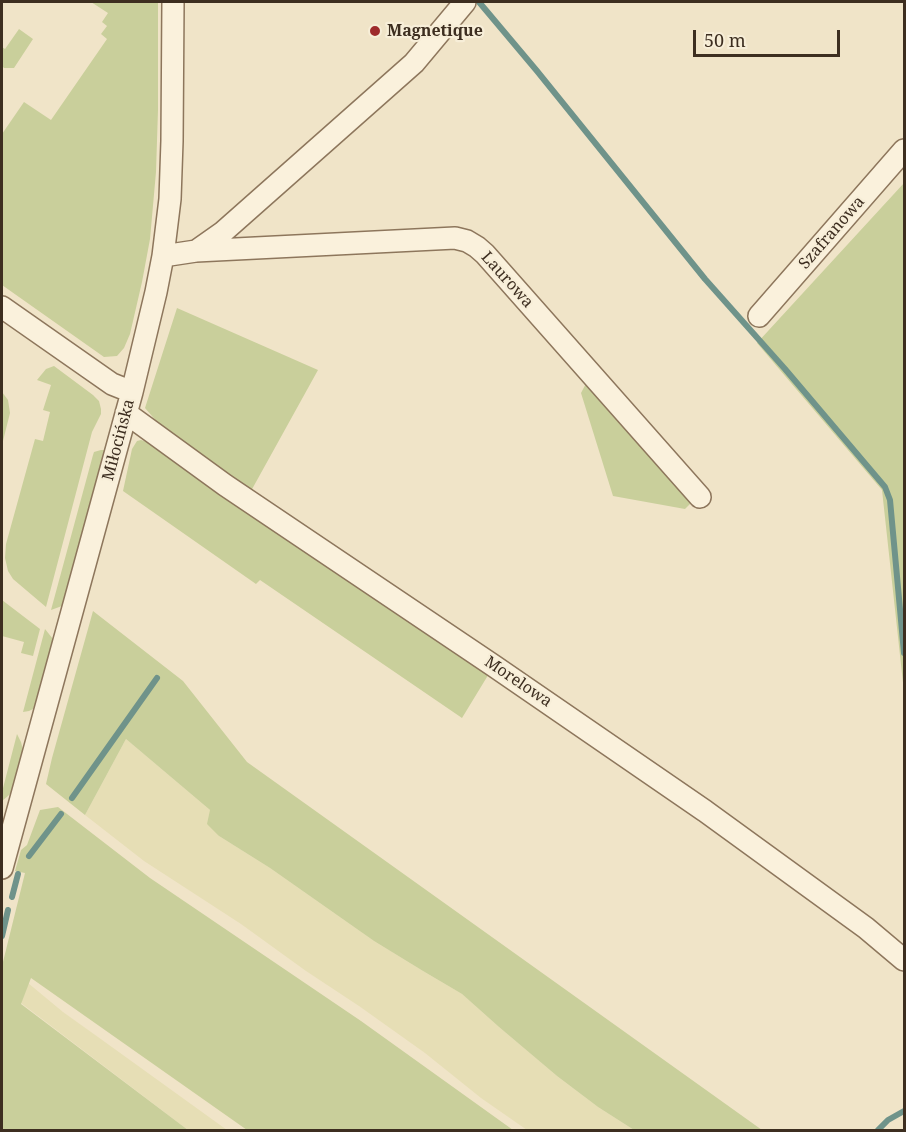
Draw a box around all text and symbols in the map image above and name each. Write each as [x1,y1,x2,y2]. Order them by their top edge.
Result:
scale bar [696,18,843,56]
place label: Magnetique [387,21,483,41]
marker: Magnetique [368,24,382,38]
text: 50 m [704,28,746,52]
street label: Szafranowa [795,193,869,273]
street label: Laurowa [477,248,537,312]
street label: Miłocińska [99,397,139,483]
street label: Morelowa [481,652,555,712]

